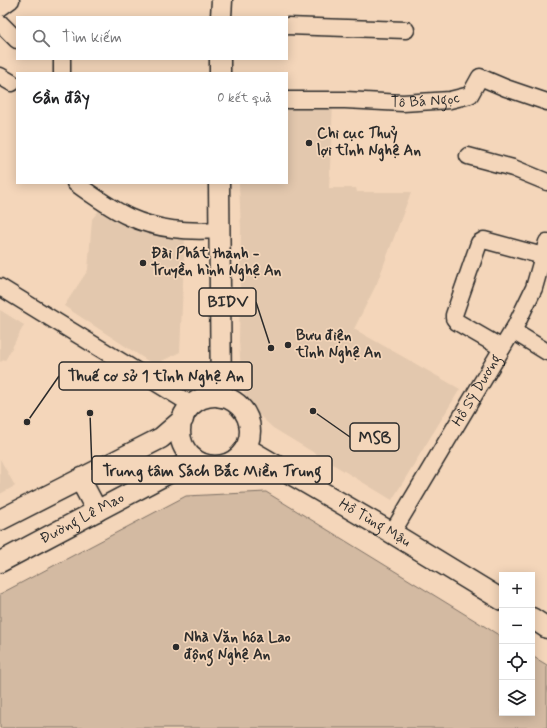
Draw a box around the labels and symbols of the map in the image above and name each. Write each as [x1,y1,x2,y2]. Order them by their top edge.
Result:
street label: Tô Bá Ngọc [390,88,462,113]
place label: Chi cục Thuỷ lợi tỉnh Nghệ An [317,124,421,162]
marker: Chi cục Thuỷ lợi tỉnh Nghệ An [304,138,314,148]
place label: Đài Phát thanh - Truyền hình Nghệ An [151,244,282,282]
marker: Đài Phát thanh - Truyền hình Nghệ An [138,258,148,268]
callout: BIDV [199,288,256,316]
text: BIDV [207,292,249,313]
place label: Bưu điện tỉnh Nghệ An [295,326,382,364]
marker: Bưu điện tỉnh Nghệ An [283,340,293,350]
street label: Hồ Sỹ Dương [448,351,507,430]
callout: Thuế cơ sở 1 tỉnh Nghệ An [59,362,252,390]
text: Thuế cơ sở 1 tỉnh Nghệ An [68,366,244,388]
callout: MSB [350,423,399,451]
text: MSB [359,428,392,449]
callout: Trung tâm Sách Bắc Miền Trung [92,456,332,484]
text: Trung tâm Sách Bắc Miền Trung [102,461,322,484]
street label: Đường Lê Mao [36,488,128,549]
street label: Hồ Tùng Mậu [335,494,415,552]
place label: Nhà Văn hóa Lao động Nghệ An [184,628,291,667]
marker: Nhà Văn hóa Lao động Nghệ An [171,642,181,652]

